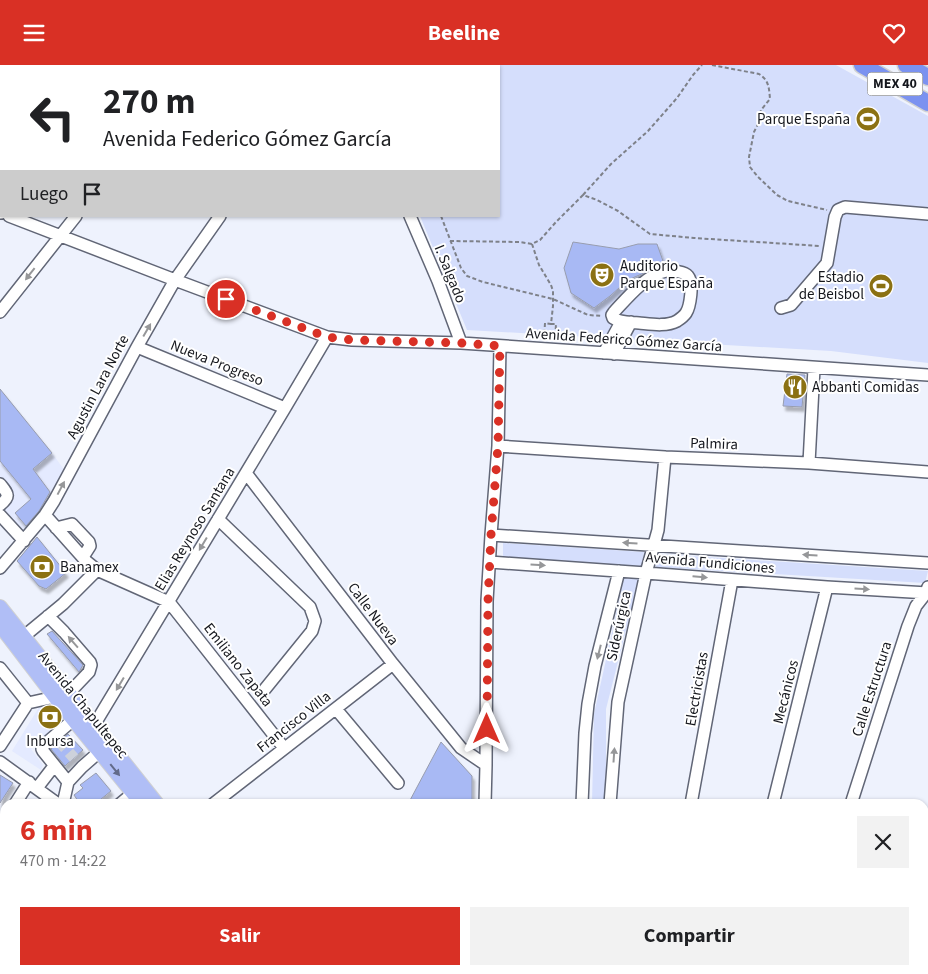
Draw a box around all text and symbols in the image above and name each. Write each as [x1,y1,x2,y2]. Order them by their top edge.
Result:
text: Beeline [428,17,500,49]
icon: menu [20,19,48,47]
icon: heart [880,19,908,47]
road number: MEX 40 [868,73,922,95]
text: 270 m [103,77,195,127]
icon: left [20,85,85,150]
sports icon: Parque España [855,106,881,132]
place label: Parque España [757,109,850,130]
text: Avenida Federico Gómez García [103,123,392,155]
icon: arrive [78,180,106,208]
text: Luego [20,181,68,208]
street label: I. Salgado [429,242,471,306]
place label: Auditorio Parque España [620,256,713,294]
theatre icon: Auditorio Parque España [589,262,615,288]
one-way arrow [25,267,36,280]
place label: Estadio de Beisbol [799,267,864,305]
sports icon: Estadio de Beisbol [868,273,894,299]
pin [205,278,247,320]
icon: arrive [212,285,240,313]
one-way arrow [142,323,151,336]
street label: Avenida Federico Gómez García [525,323,723,357]
street label: Agustin Lara Norte [62,331,134,443]
street label: Nueva Progreso [167,335,267,391]
restaurant icon: Abbanti Comidas [782,374,808,400]
place label: Abbanti Comidas [812,377,919,398]
street label: Palmira [690,433,738,455]
street label: Elias Reynoso Santana [150,463,240,595]
one-way arrow [57,480,65,495]
one-way arrow [199,538,208,551]
one-way arrow [622,539,638,547]
street label: Avenida Fundiciones [645,547,775,579]
one-way arrow [801,551,817,559]
bank icon: Banamex [29,554,55,580]
place label: Banamex [60,557,119,578]
one-way arrow [530,562,546,570]
one-way arrow [693,573,709,581]
street label: Calle Nueva [342,578,404,650]
one-way arrow [855,586,871,594]
street label: Siderúrgica [601,589,637,663]
street label: Emiliano Zapata [198,618,278,712]
one-way arrow [68,636,79,648]
street label: Calle Estructura [847,639,897,739]
one-way arrow [594,645,602,660]
street label: Avenida Chapultepec [33,647,133,763]
street label: Electricistas [680,650,714,728]
street label: Mecánicos [768,658,804,726]
one-way arrow [115,677,124,690]
street label: Francisco Villa [253,686,335,758]
position arrow [460,702,512,754]
bank icon: Inbursa [37,704,63,730]
place label: Inbursa [26,731,74,752]
one-way arrow [610,747,618,763]
one-way arrow [109,763,120,776]
text: 6 min [20,809,93,852]
button: close [857,816,909,868]
text: 470 m · 14:22 [20,850,107,872]
button: Salir [20,907,460,965]
button: Compartir [470,907,909,965]

